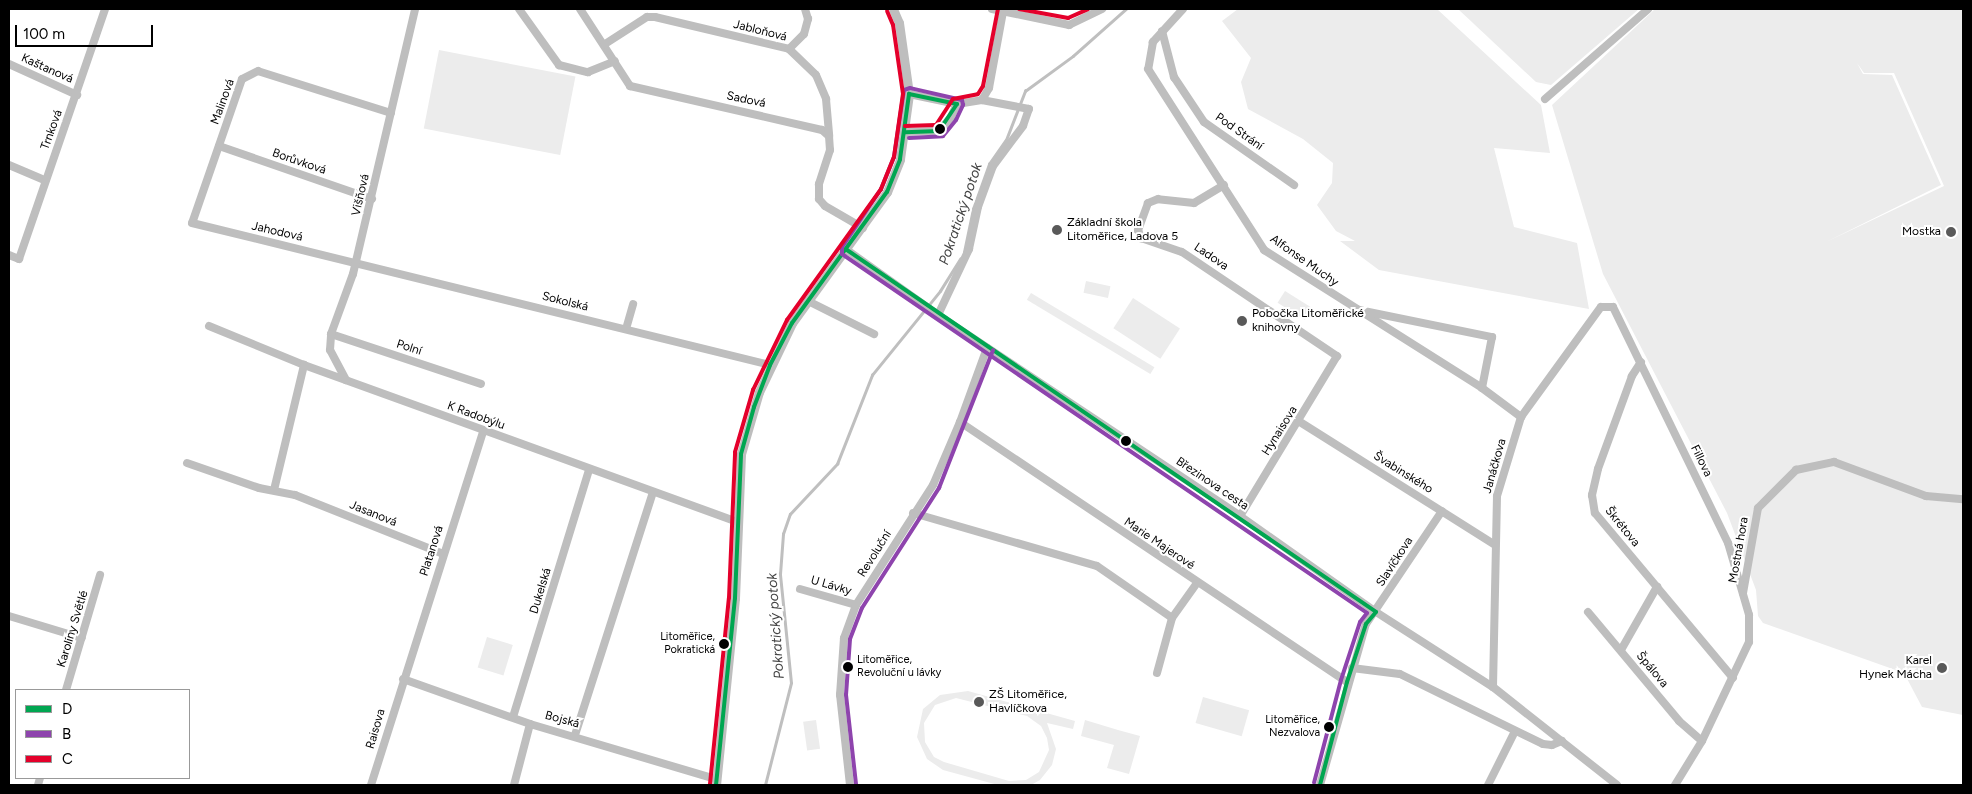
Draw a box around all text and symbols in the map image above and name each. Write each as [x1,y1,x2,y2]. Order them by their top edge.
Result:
scale bar [18,15,155,47]
street label: Jabloňová [732,17,788,45]
text: 100 m [23,25,65,43]
street label: Kaštanová [19,51,75,87]
street label: Malinová [208,77,238,127]
street label: Sadová [725,89,767,111]
street label: Trnková [38,108,66,152]
street label: Pod Strání [1212,110,1266,154]
unlabelled marker [935,124,945,134]
street label: Borůvková [270,146,328,178]
water label: Pokratický potok [936,161,986,267]
street label: Višňová [349,173,373,217]
place label: Základní škola Litoměřice, Ladova 5 [1067,216,1178,244]
street label: Jahodová [250,219,304,245]
marker: Základní škola Litoměřice, Ladova 5 [1051,224,1063,236]
place label: Mostka [1902,225,1941,239]
marker: Mostka [1945,226,1957,238]
street label: Alfonse Muchy [1267,232,1341,290]
street label: Ladova [1191,240,1231,274]
street label: Sokolská [540,289,590,315]
place label: Pobočka Litoměřické knihovny [1252,307,1364,335]
marker: Pobočka Litoměřické knihovny [1236,315,1248,327]
street label: Polní [394,337,424,359]
street label: K Radobýlu [445,399,507,433]
street label: Hynaisova [1259,404,1301,458]
unlabelled marker [1121,436,1131,446]
street label: Janáčkova [1480,437,1510,495]
street label: Fillova [1687,443,1715,479]
street label: Švabinského [1371,449,1435,497]
street label: Březinova cesta [1173,454,1251,514]
street label: Jasanová [347,498,399,530]
street label: Škrétova [1602,504,1642,550]
street label: Marie Majerové [1121,515,1197,573]
street label: Mostná hora [1726,516,1752,584]
street label: Platanová [417,524,447,578]
street label: Revoluční [855,528,895,580]
street label: Slavíčkova [1374,534,1416,590]
street label: Dukelská [527,566,555,616]
water label: Pokratický potok [764,572,788,680]
street label: U Lávky [809,573,853,599]
street label: Karolíny Světlé [54,589,92,669]
place label: Litoměřice, Pokratická [660,631,715,657]
marker: Litoměřice, Pokratická [719,639,729,649]
street label: Špálova [1633,649,1671,691]
place label: Litoměřice, Revoluční u lávky [857,654,941,680]
place label: Karel Hynek Mácha [1859,654,1932,682]
marker: Litoměřice, Revoluční u lávky [843,662,853,672]
marker: Karel Hynek Mácha [1936,662,1948,674]
place label: ZŠ Litoměřice, Havlíčkova [989,688,1067,716]
legend [15,689,190,779]
marker: ZŠ Litoměřice, Havlíčkova [973,696,985,708]
text: D [62,700,72,718]
street label: Raisova [363,707,389,751]
street label: Bojská [543,709,581,731]
place label: Litoměřice, Nezvalova [1265,714,1320,740]
marker: Litoměřice, Nezvalova [1324,722,1334,732]
text: B [62,725,71,743]
text: C [62,750,73,768]

